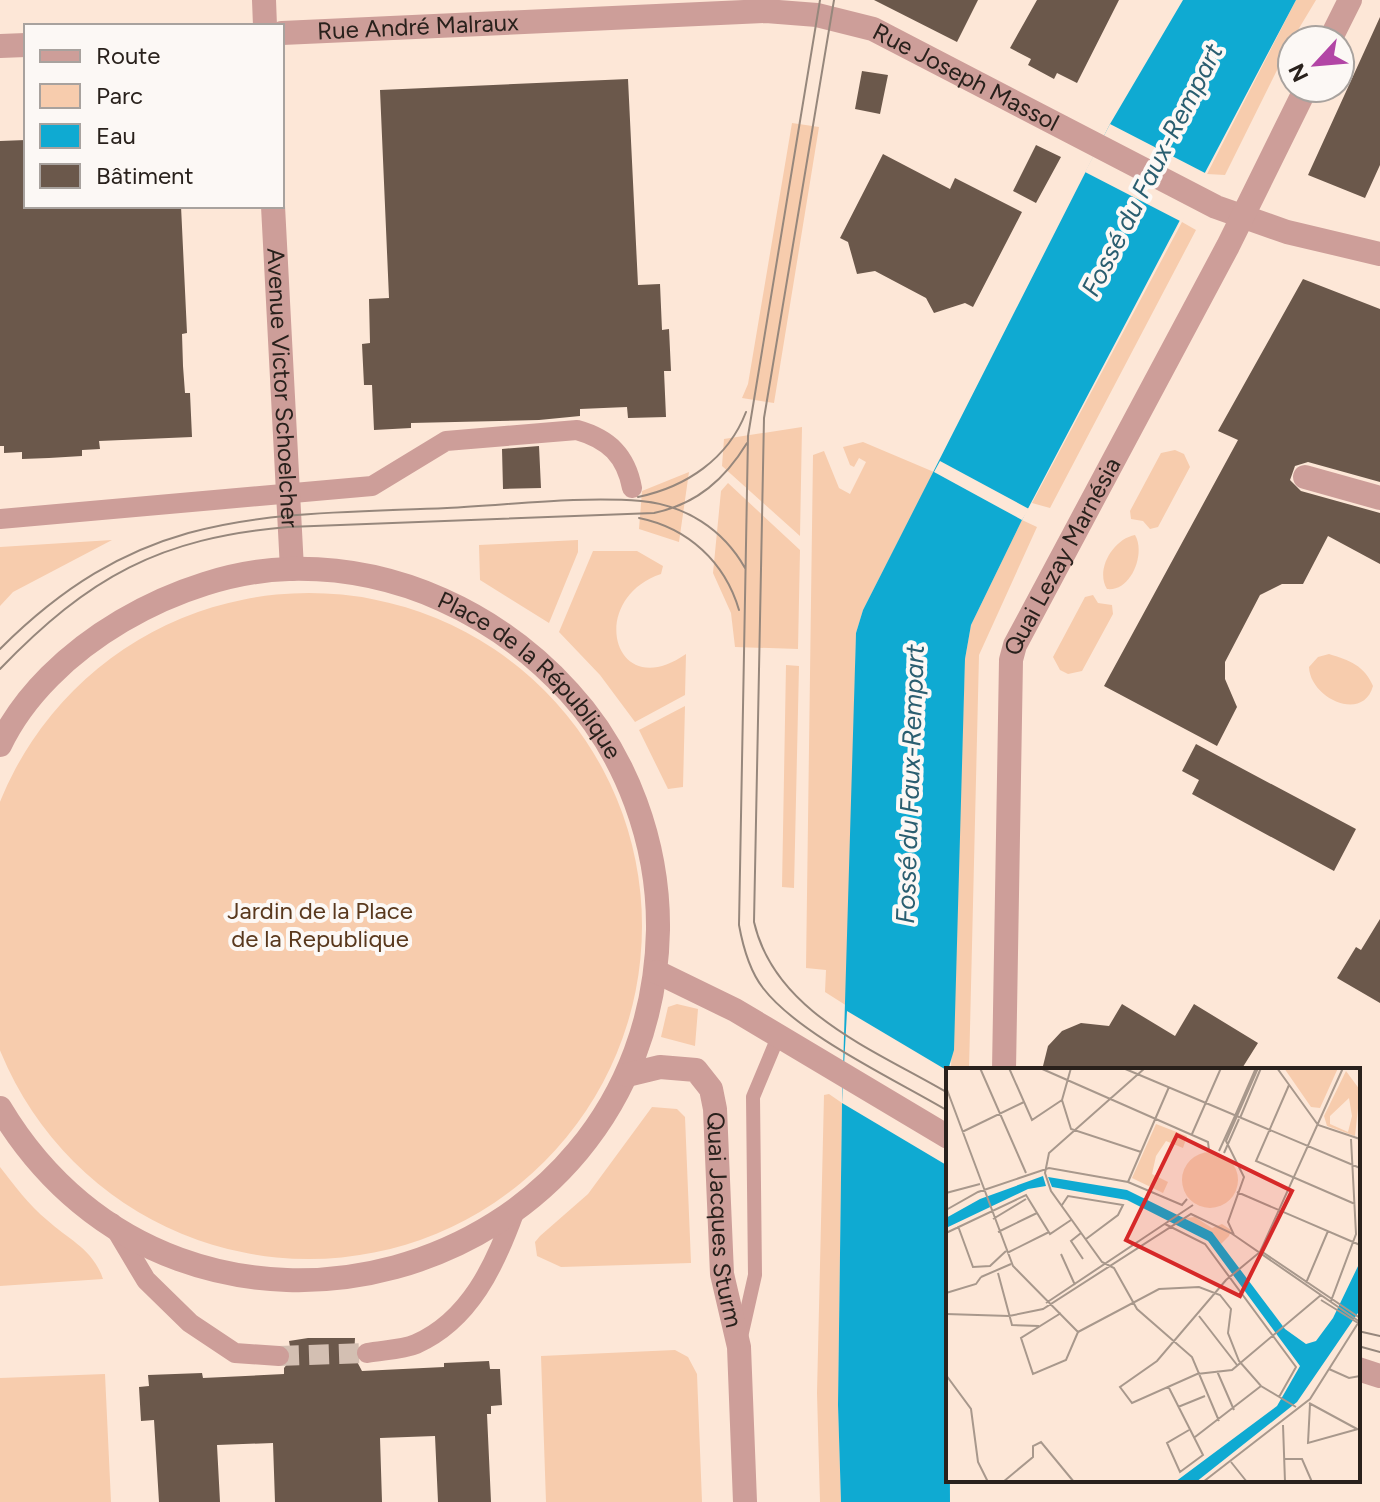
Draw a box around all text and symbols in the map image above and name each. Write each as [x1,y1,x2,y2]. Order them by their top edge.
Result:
street label: Rue André Malraux [317,7,520,45]
street label: Rue Joseph Massol [868,16,1064,137]
legend [24,24,284,208]
north arrow [1276,24,1356,104]
water label: Fossé du Faux-Rempart [1074,37,1230,302]
text: Route [96,41,160,70]
text: N [1283,59,1314,86]
text: Parc [96,81,143,110]
text: Eau [96,121,136,150]
text: Bâtiment [96,161,194,190]
street label: Avenue Victor Schoelcher [261,247,305,529]
street label: Quai Lezay Marnésia [998,452,1126,658]
street label: Place de la République [433,585,628,764]
water label: Fossé du Faux-Rempart [889,643,931,924]
park label: Jardin de la Place de la Republique [227,896,413,953]
inset map [946,1068,1360,1482]
street label: Quai Jacques Sturm [701,1111,749,1330]

